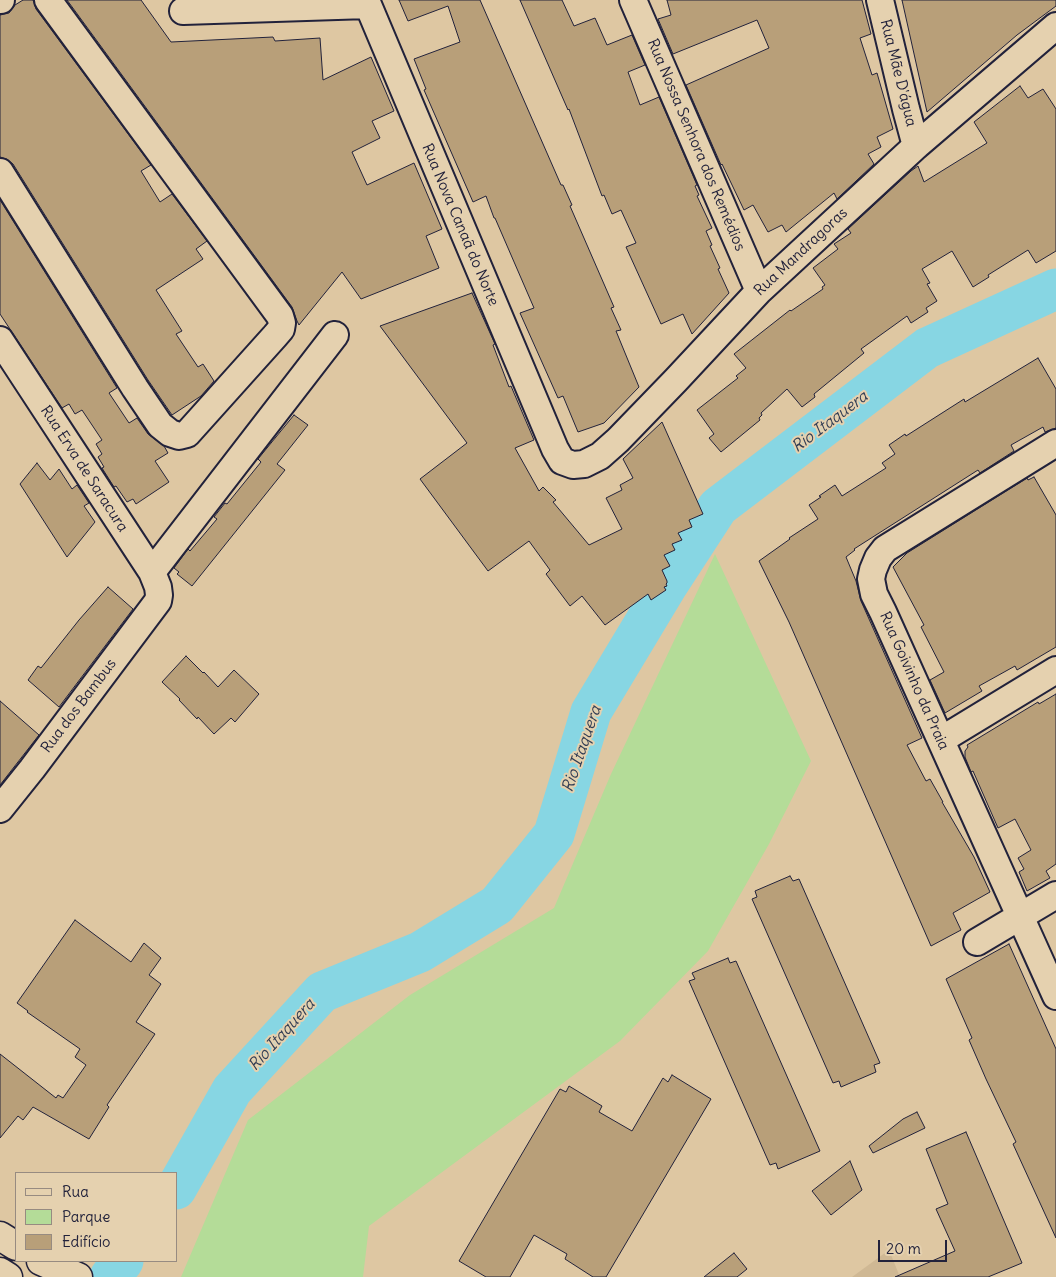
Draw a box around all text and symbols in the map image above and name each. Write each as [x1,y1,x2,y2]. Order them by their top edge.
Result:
street label: Rua Mãe D'água [876,18,920,128]
street label: Rua Nossa Senhora dos Remédios [643,36,749,254]
street label: Rua Nova Canaã do Norte [418,141,502,309]
street label: Rua Mandragoras [751,204,851,300]
water label: Rio Itaquera [788,387,872,457]
street label: Rua Erva de Saracura [36,402,132,536]
street label: Rua Goivinho da Praia [875,609,953,753]
street label: Rua dos Bambus [38,655,120,757]
water label: Rio Itaquera [558,703,606,795]
water label: Rio Itaquera [245,995,319,1075]
legend [15,1172,178,1262]
text: Rua [62,1182,89,1201]
text: Parque [62,1207,110,1226]
scale bar [881,1230,950,1262]
text: Edifício [62,1232,110,1251]
text: 20 m [886,1239,921,1258]

